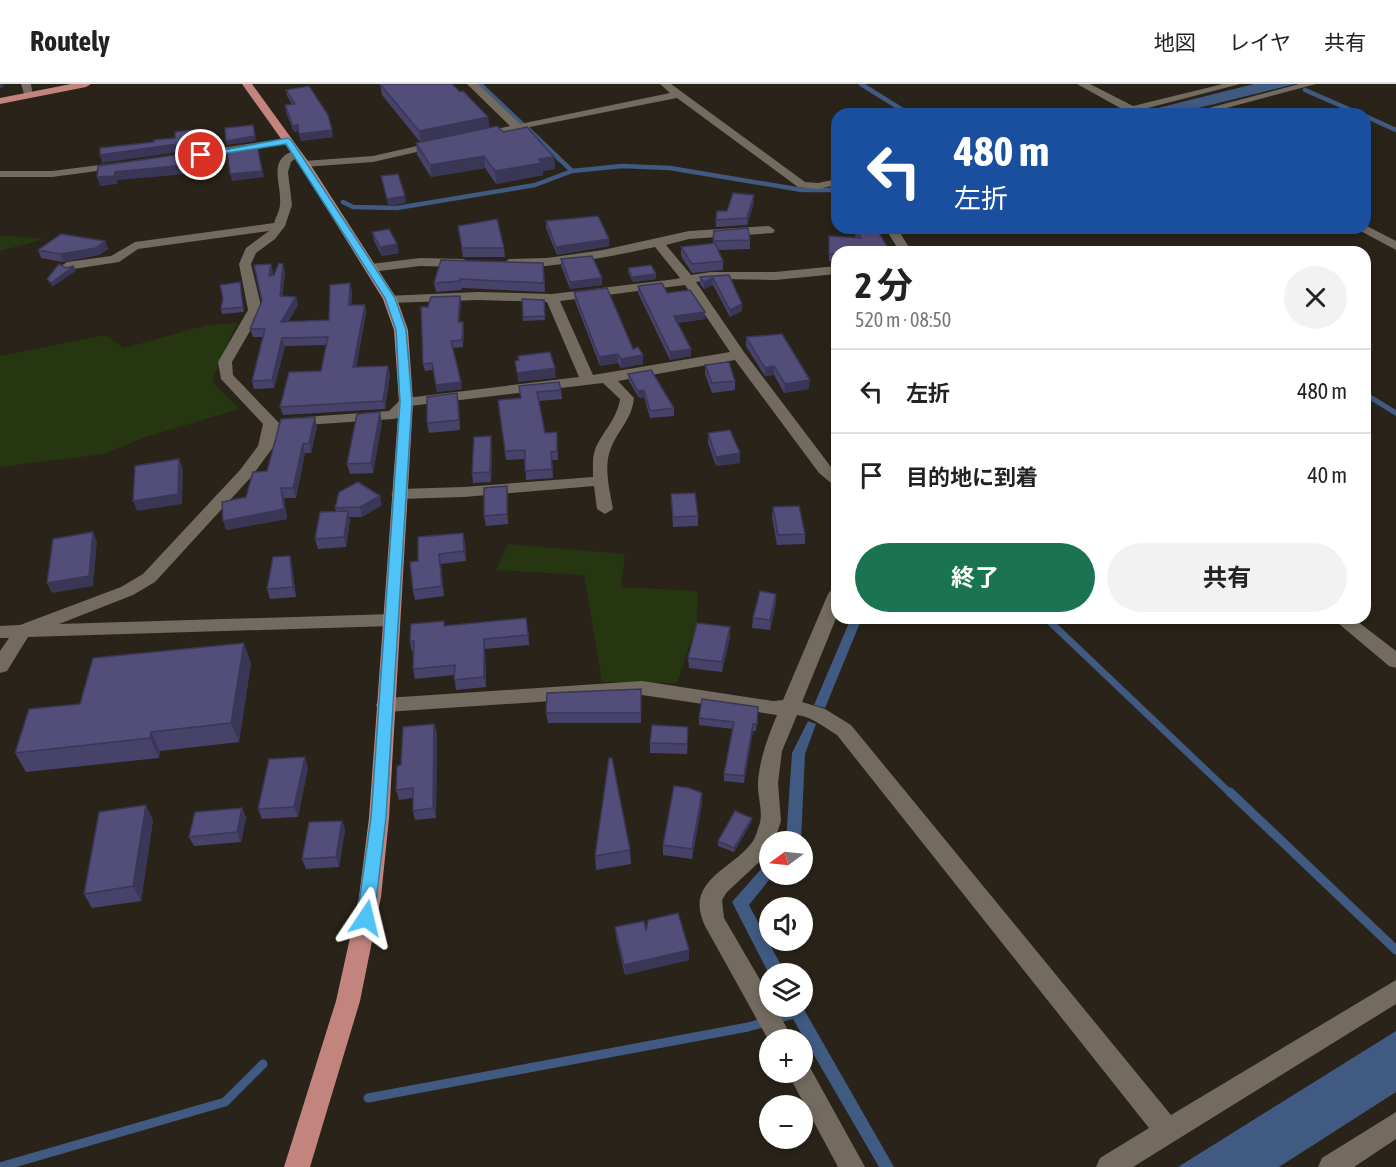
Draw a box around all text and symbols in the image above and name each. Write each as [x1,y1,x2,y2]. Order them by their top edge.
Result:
text: Routely [30,25,110,57]
text: 地図 [1154,30,1196,54]
text: レイヤ [1229,30,1291,54]
text: 共有 [1324,30,1366,54]
text: 480 m [954,127,1049,175]
pin [175,129,226,180]
icon: left [855,132,933,210]
icon: arrive [184,138,217,171]
text: 左折 [954,183,1008,214]
text: 2 分 [855,264,913,306]
button: close [1284,266,1347,329]
text: 520 m · 08:50 [855,308,951,331]
icon: left [855,375,888,408]
text: 480 m [1297,378,1347,404]
text: 左折 [906,380,950,406]
icon: arrive [855,459,888,492]
text: 40 m [1307,462,1347,488]
text: 目的地に到着 [906,464,1038,490]
button: 終了 [855,543,1095,612]
button: 共有 [1107,543,1347,612]
north arrow [759,831,813,885]
map controls [759,831,813,1149]
position arrow [334,886,398,950]
button: sound [759,897,813,951]
button: layers [759,963,813,1017]
button: + [759,1029,813,1083]
button: − [759,1095,813,1149]

